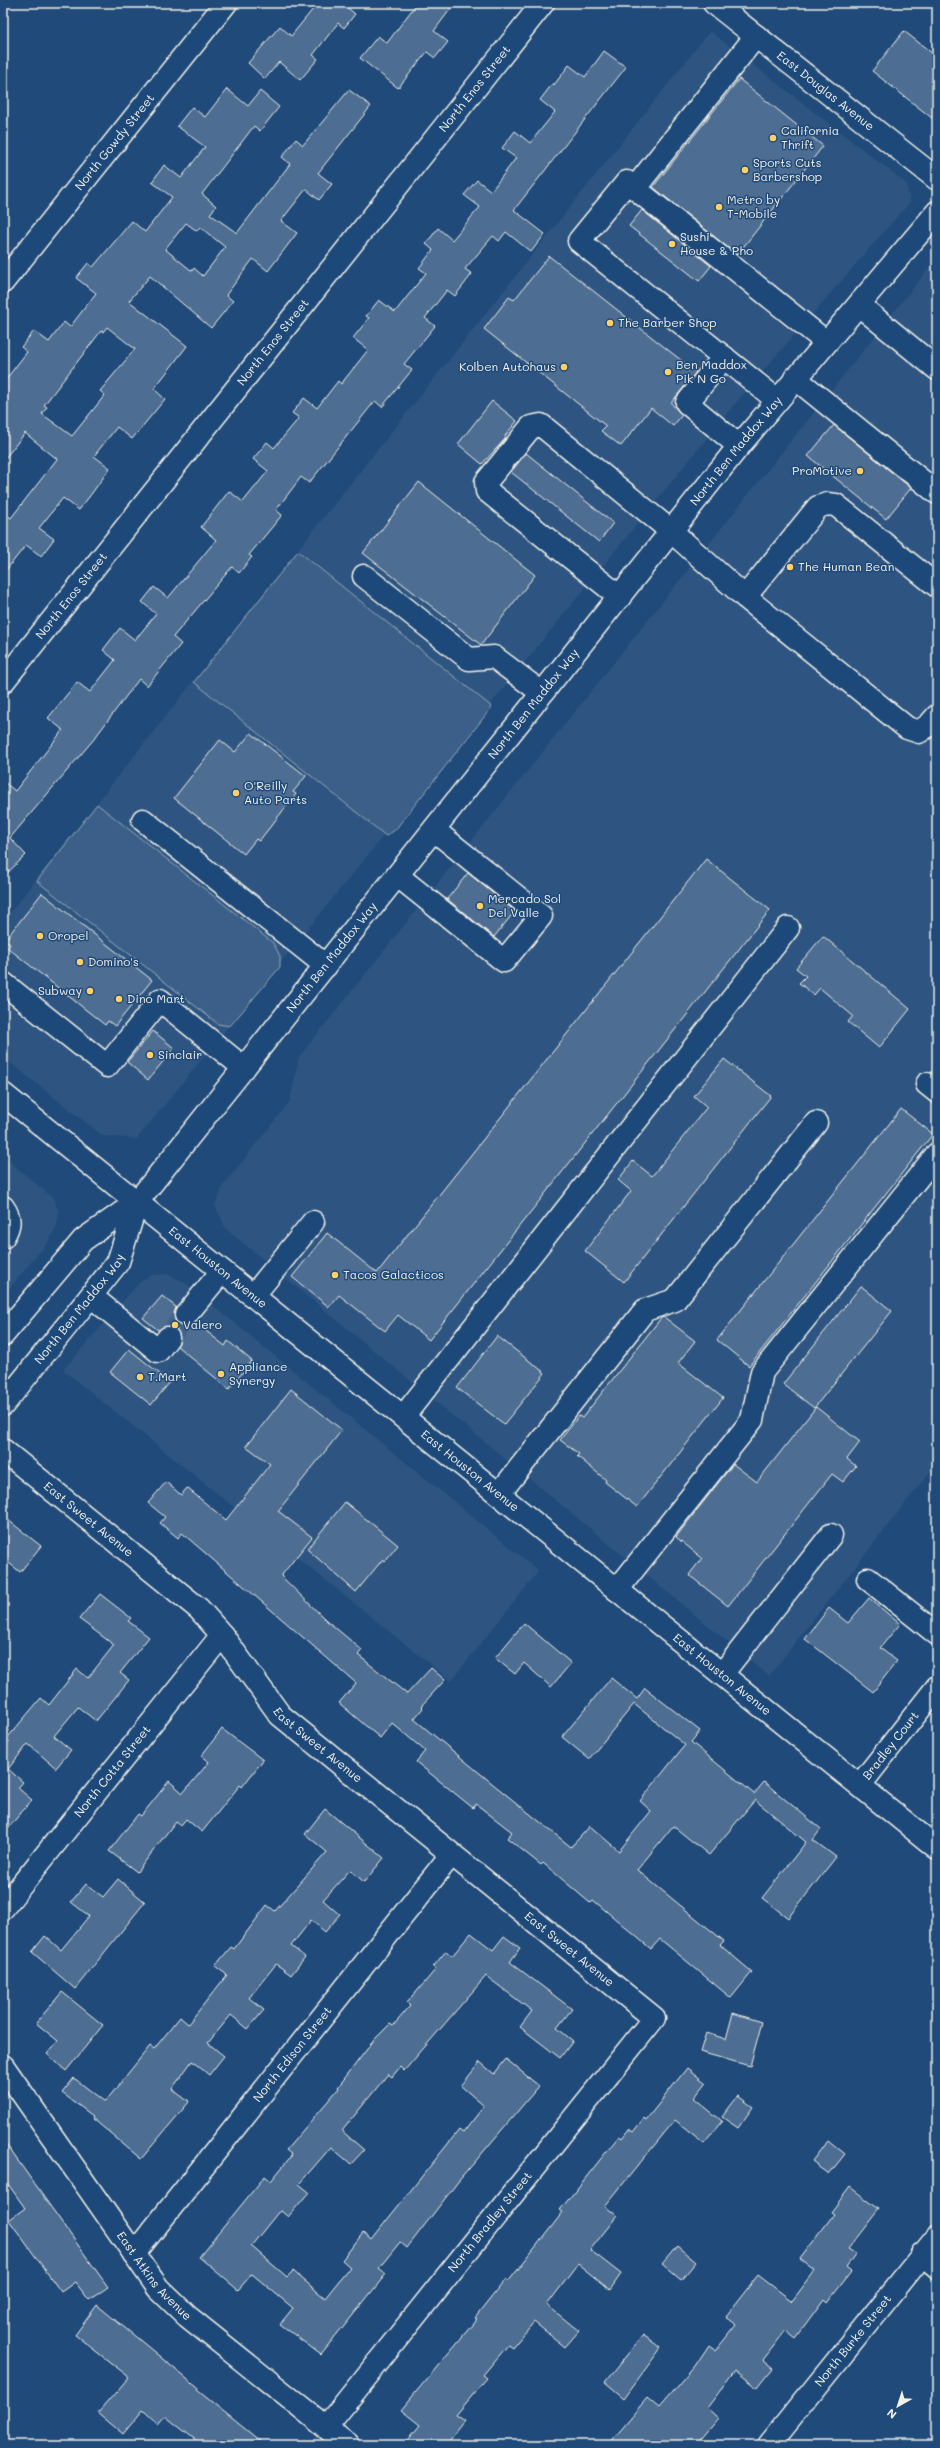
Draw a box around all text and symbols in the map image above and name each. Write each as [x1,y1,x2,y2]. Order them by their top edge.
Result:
street label: North Enos Street [435,41,513,135]
street label: East Douglas Avenue [774,47,878,134]
street label: North Gowdy Street [71,90,157,193]
place label: California Thrift [781,122,839,152]
marker: California Thrift [768,133,778,143]
place label: Sports Cuts Barbershop [753,154,822,184]
marker: Sports Cuts Barbershop [740,165,750,175]
place label: Metro by T-Mobile [727,191,780,221]
marker: Metro by T-Mobile [714,202,724,212]
place label: Sushi House & Pho [680,228,753,258]
marker: Sushi House & Pho [667,239,677,249]
street label: North Enos Street [233,295,312,388]
place label: The Barber Shop [618,314,717,330]
marker: The Barber Shop [605,318,615,328]
place label: Ben Maddox Pik N Go [676,356,747,386]
place label: Kolben Autohaus [459,358,556,374]
marker: Kolben Autohaus [559,362,569,372]
marker: Ben Maddox Pik N Go [663,367,673,377]
street label: North Ben Maddox Way [686,392,785,508]
place label: ProMotive [792,462,852,478]
marker: ProMotive [855,466,865,476]
street label: North Enos Street [31,549,110,642]
place label: The Human Bean [798,558,894,574]
marker: The Human Bean [785,562,795,572]
street label: North Ben Maddox Way [484,645,582,762]
place label: O'Reilly Auto Parts [244,777,307,807]
marker: O'Reilly Auto Parts [231,788,241,798]
place label: Mercado Sol Del Valle [488,890,561,920]
street label: North Ben Maddox Way [282,898,380,1015]
marker: Mercado Sol Del Valle [475,901,485,911]
place label: Oropel [48,927,89,943]
marker: Oropel [35,931,45,941]
place label: Domino's [88,953,139,969]
marker: Domino's [75,957,85,967]
place label: Subway [38,982,82,998]
marker: Subway [85,986,95,996]
place label: Dino Mart [127,990,185,1006]
marker: Dino Mart [114,994,124,1004]
place label: Sinclair [158,1046,202,1062]
marker: Sinclair [145,1050,155,1060]
street label: East Houston Avenue [166,1222,271,1311]
street label: North Ben Maddox Way [30,1252,127,1367]
place label: Tacos Galacticos [343,1266,444,1282]
marker: Tacos Galacticos [330,1270,340,1280]
place label: Valero [183,1316,222,1332]
marker: Valero [170,1320,180,1330]
place label: Appliance Synergy [229,1358,287,1388]
place label: T.Mart [148,1368,187,1384]
marker: Appliance Synergy [216,1369,226,1379]
marker: T.Mart [135,1372,145,1382]
street label: East Houston Avenue [418,1426,523,1515]
street label: East Sweet Avenue [41,1477,137,1560]
street label: East Houston Avenue [670,1629,775,1718]
street label: East Sweet Avenue [270,1704,366,1786]
street label: Bradley Court [858,1708,922,1783]
street label: North Cotta Street [70,1721,154,1820]
street label: East Sweet Avenue [522,1907,618,1990]
street label: North Edison Street [249,2003,335,2105]
street label: North Bradley Street [444,2168,535,2275]
street label: East Atkins Avenue [114,2228,196,2323]
street label: North Burke Street [810,2291,894,2389]
north arrow [878,2386,918,2426]
text: N [883,2406,899,2423]

